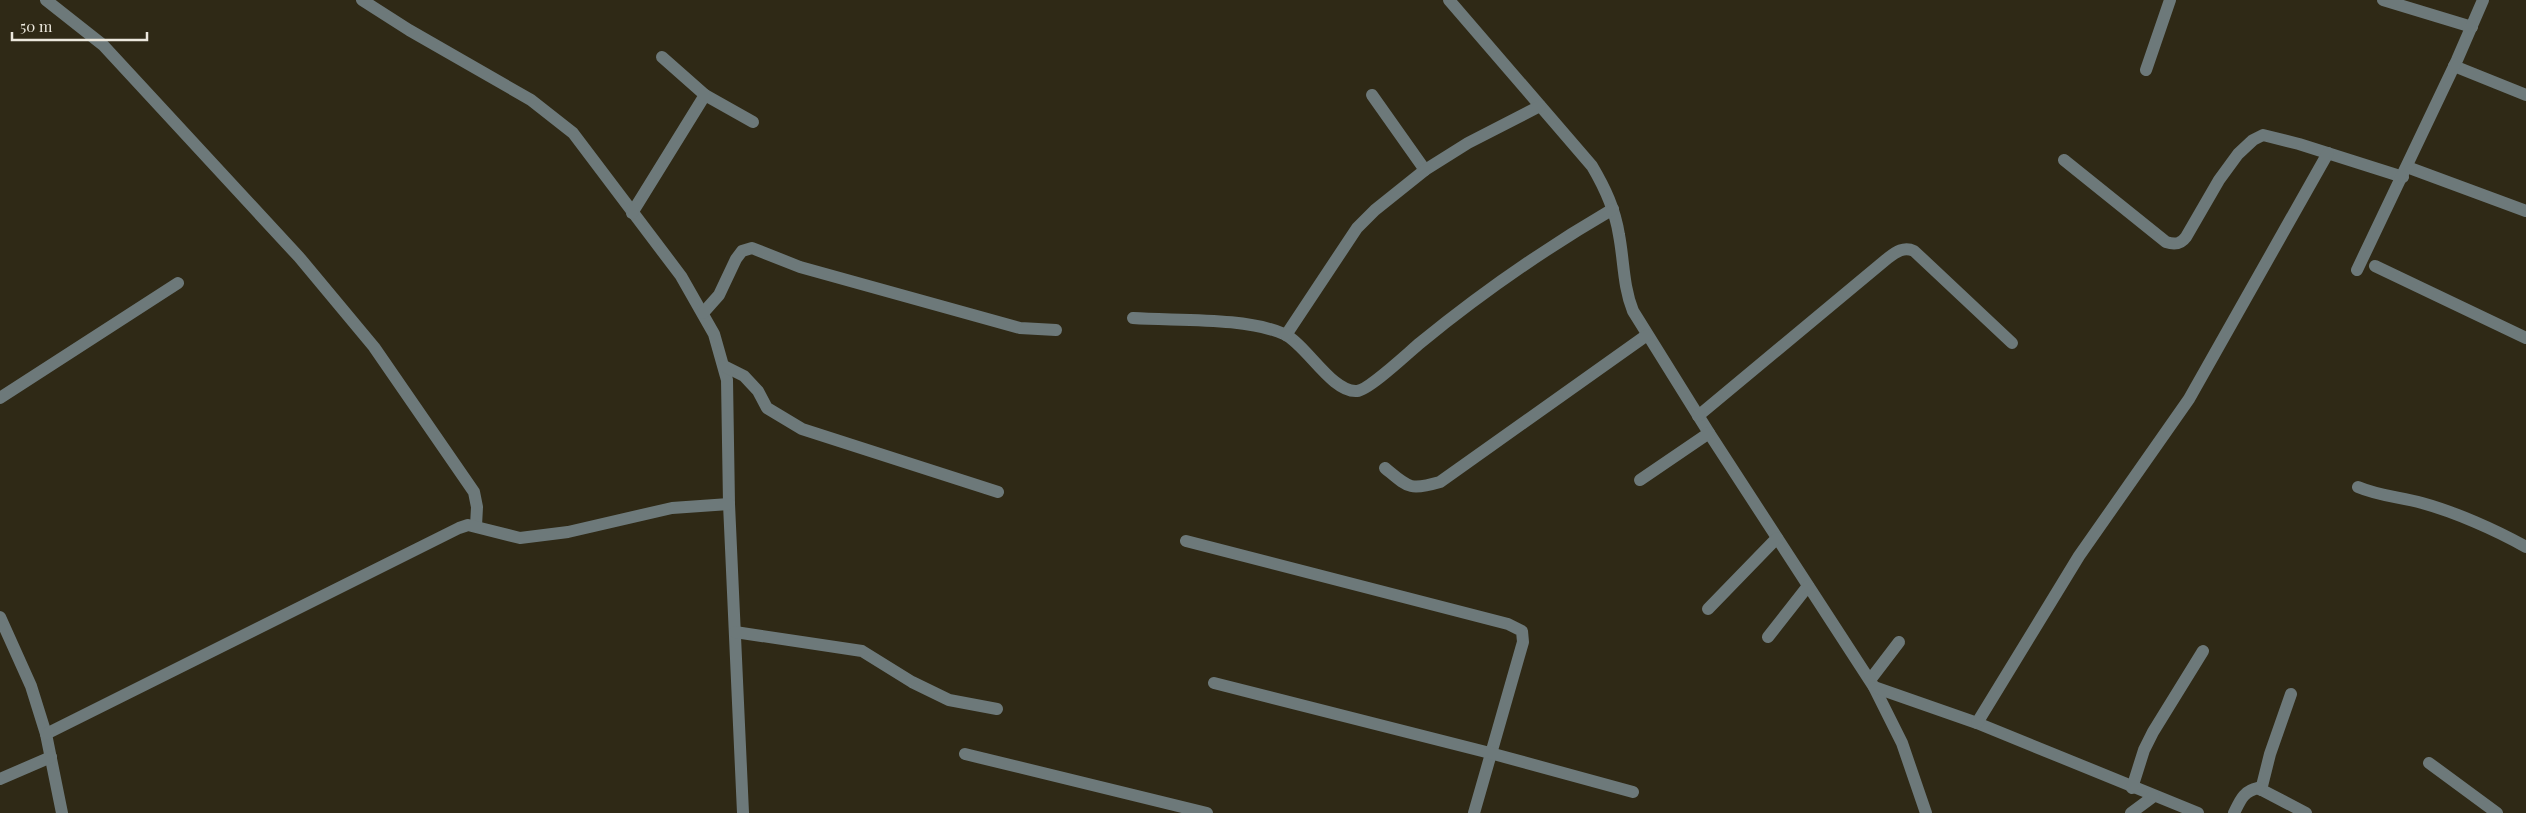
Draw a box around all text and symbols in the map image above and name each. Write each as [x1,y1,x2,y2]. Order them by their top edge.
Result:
scale bar [12,10,148,42]
text: 50 m [20,16,53,36]

